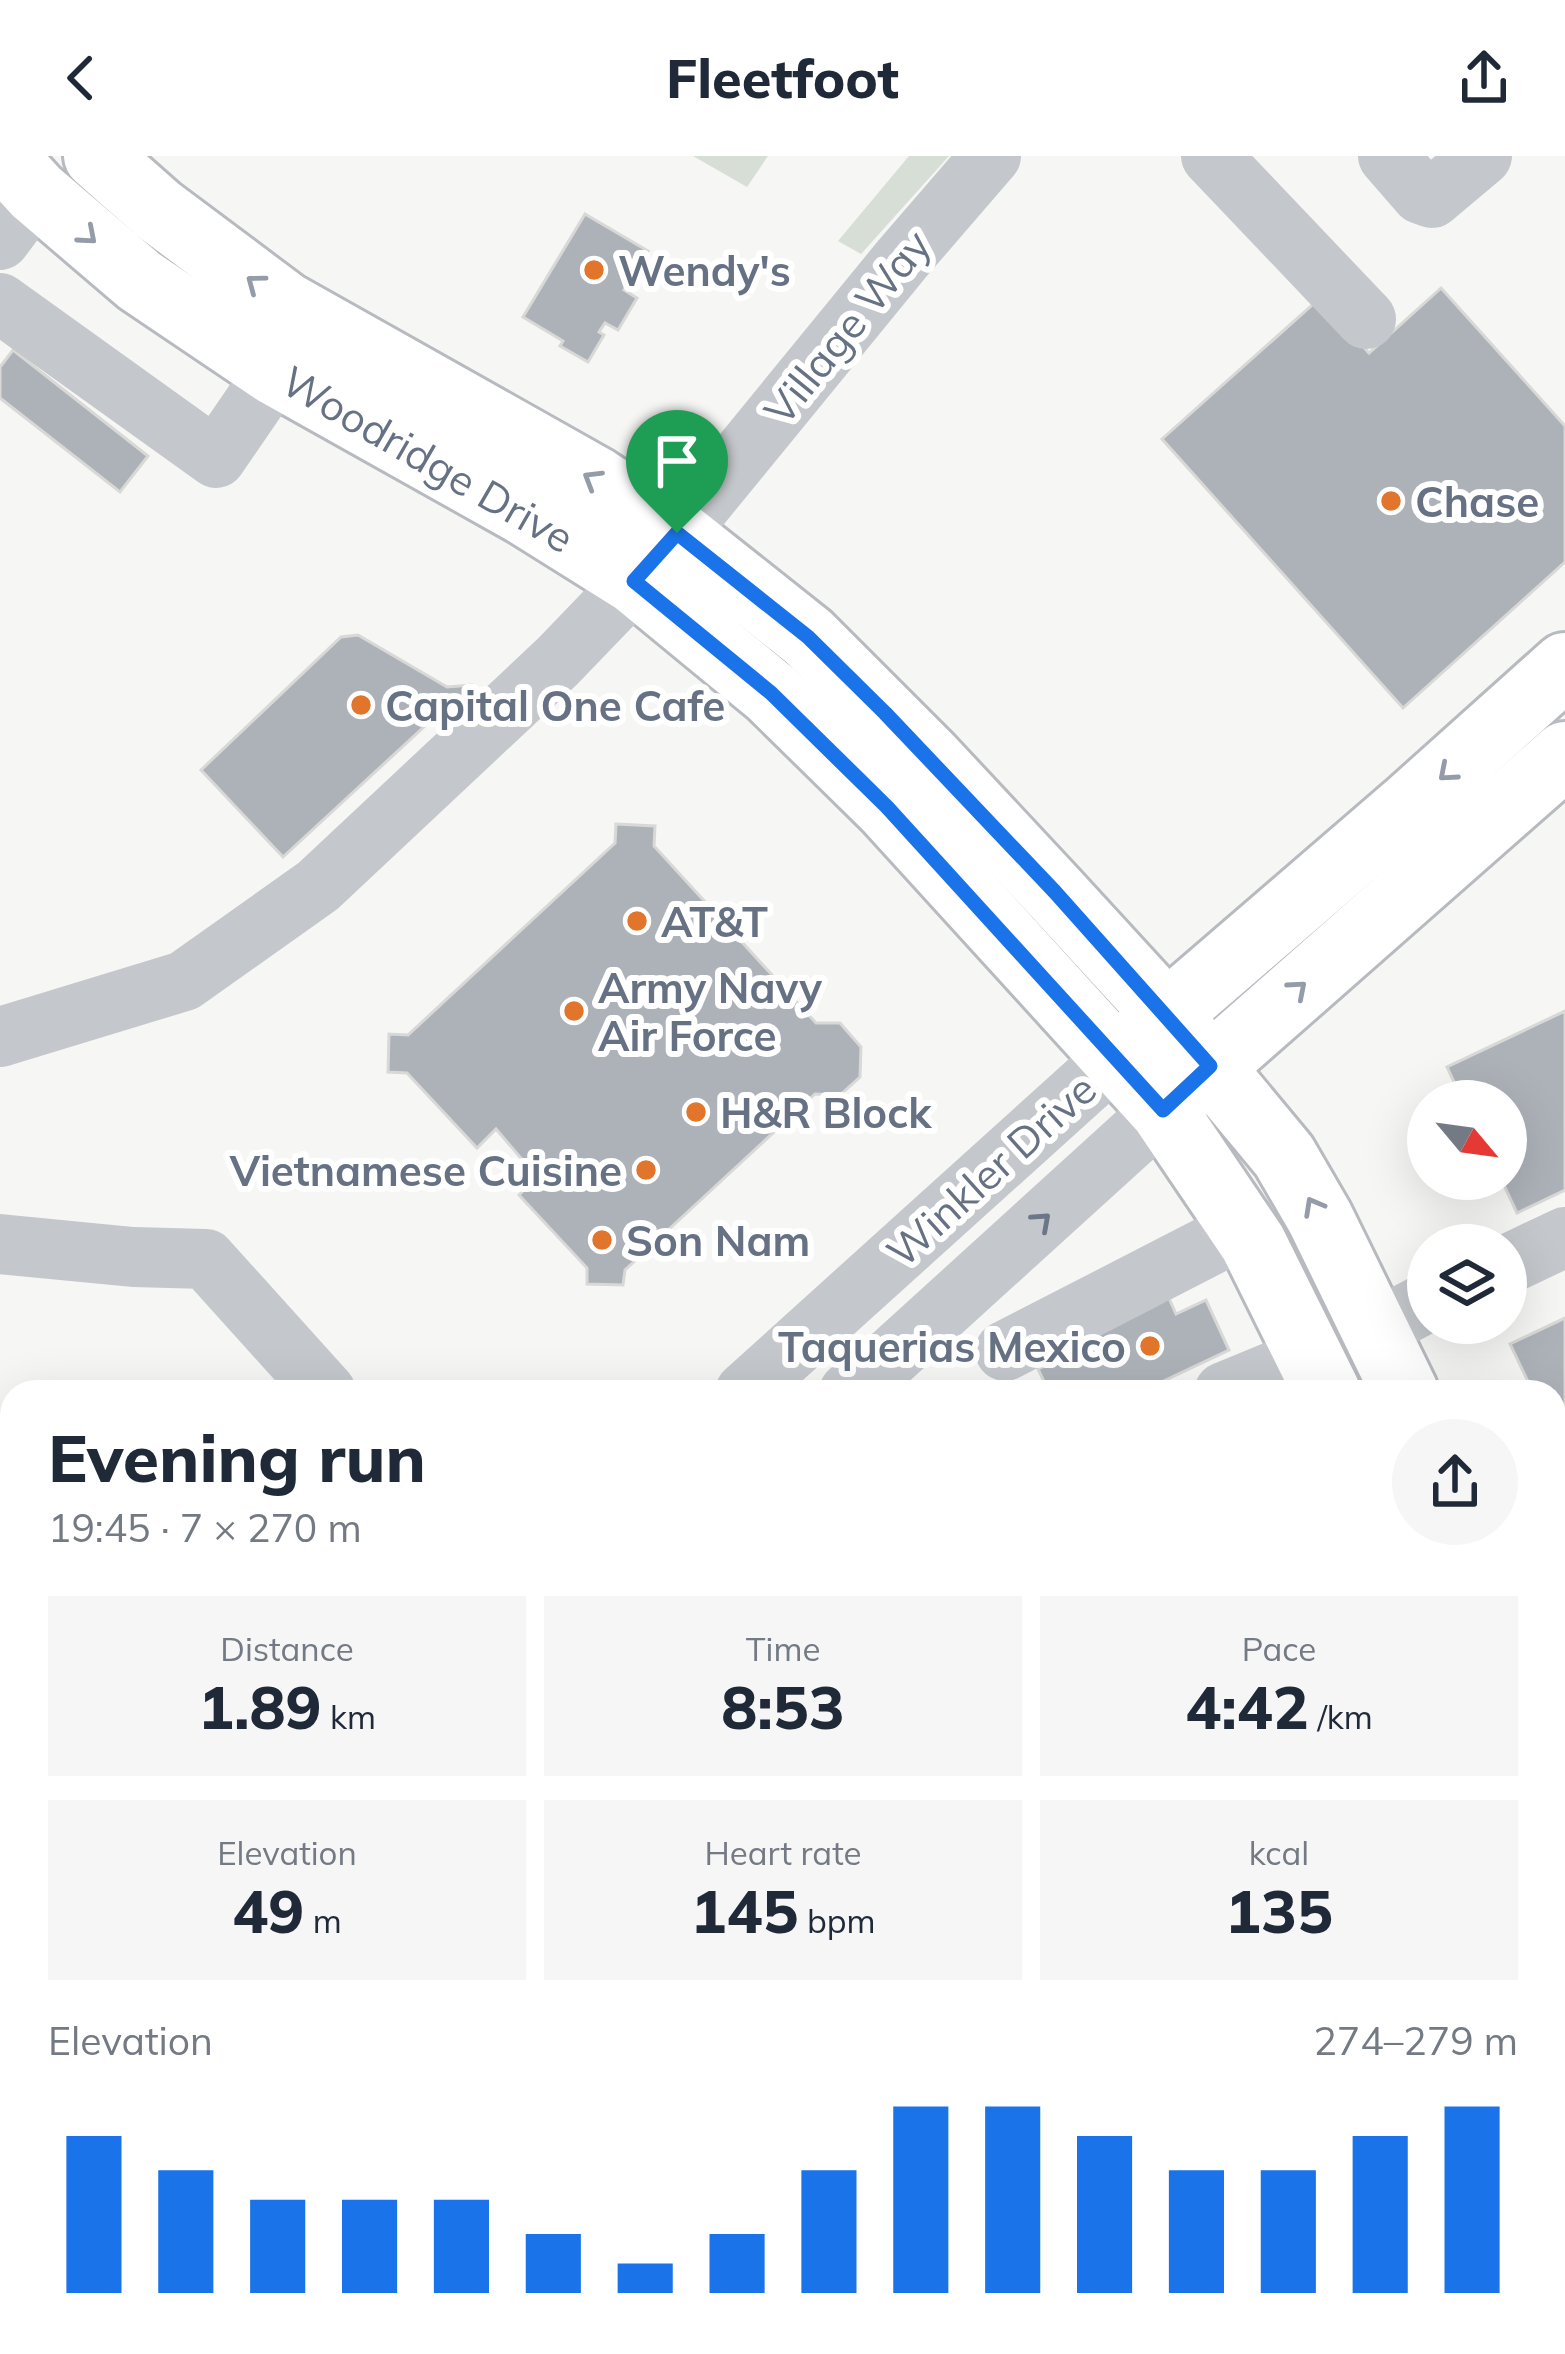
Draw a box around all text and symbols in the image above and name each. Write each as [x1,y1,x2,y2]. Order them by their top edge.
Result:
text: Fleetfoot [666,44,899,112]
icon: back [48,45,114,111]
icon: share [1451,45,1517,111]
street label: Village Way [752,219,942,435]
one-way arrow [74,222,96,243]
place label: Wendy's [618,244,791,297]
marker: Wendy's [581,257,607,283]
one-way arrow [247,275,269,297]
street label: Woodridge Drive [273,354,583,564]
pin [626,410,728,533]
icon: arrive [644,428,710,494]
one-way arrow [583,470,605,493]
place label: Chase [1415,475,1539,528]
marker: Chase [1378,488,1404,514]
place label: Capital One Cafe [385,679,725,732]
marker: Capital One Cafe [348,692,374,718]
one-way arrow [1438,758,1460,780]
place label: AT&T [661,895,768,948]
marker: AT&T [624,908,650,934]
place label: Army Navy Air Force [598,961,822,1062]
one-way arrow [1284,981,1306,1003]
marker: Army Navy Air Force [561,998,587,1024]
street label: Winkler Drive [875,1062,1107,1278]
north arrow [1407,1080,1527,1200]
map controls [1407,1080,1527,1344]
place label: H&R Block [720,1086,932,1139]
marker: H&R Block [683,1099,709,1125]
place label: Vietnamese Cuisine [229,1144,622,1197]
marker: Vietnamese Cuisine [633,1157,659,1183]
one-way arrow [1304,1198,1327,1219]
one-way arrow [1028,1213,1049,1235]
place label: Son Nam [626,1214,810,1267]
button: layers [1407,1224,1527,1344]
marker: Son Nam [589,1227,615,1253]
place label: Taquerias Mexico [778,1320,1126,1373]
marker: Taquerias Mexico [1137,1333,1163,1359]
text: Evening run [48,1416,426,1499]
button: share [1392,1419,1518,1545]
text: 19:45 · 7 × 270 m [48,1503,362,1552]
text: Distance [220,1628,354,1669]
text: Time [746,1628,820,1669]
text: Pace [1242,1628,1316,1669]
text: 1.89 [198,1669,322,1744]
text: 8:53 [721,1669,845,1744]
text: 4:42 [1185,1669,1309,1744]
text: km [322,1696,376,1737]
text: /km [1309,1696,1373,1737]
text: Elevation [217,1832,357,1873]
text: Heart rate [705,1832,862,1873]
text: kcal [1249,1832,1309,1873]
text: 49 [232,1873,304,1948]
text: 145 [690,1873,798,1948]
text: 135 [1225,1873,1333,1948]
text: m [304,1900,342,1941]
text: bpm [798,1900,876,1941]
text: Elevation [48,2016,213,2065]
text: 274–279 m [1313,2016,1518,2065]

